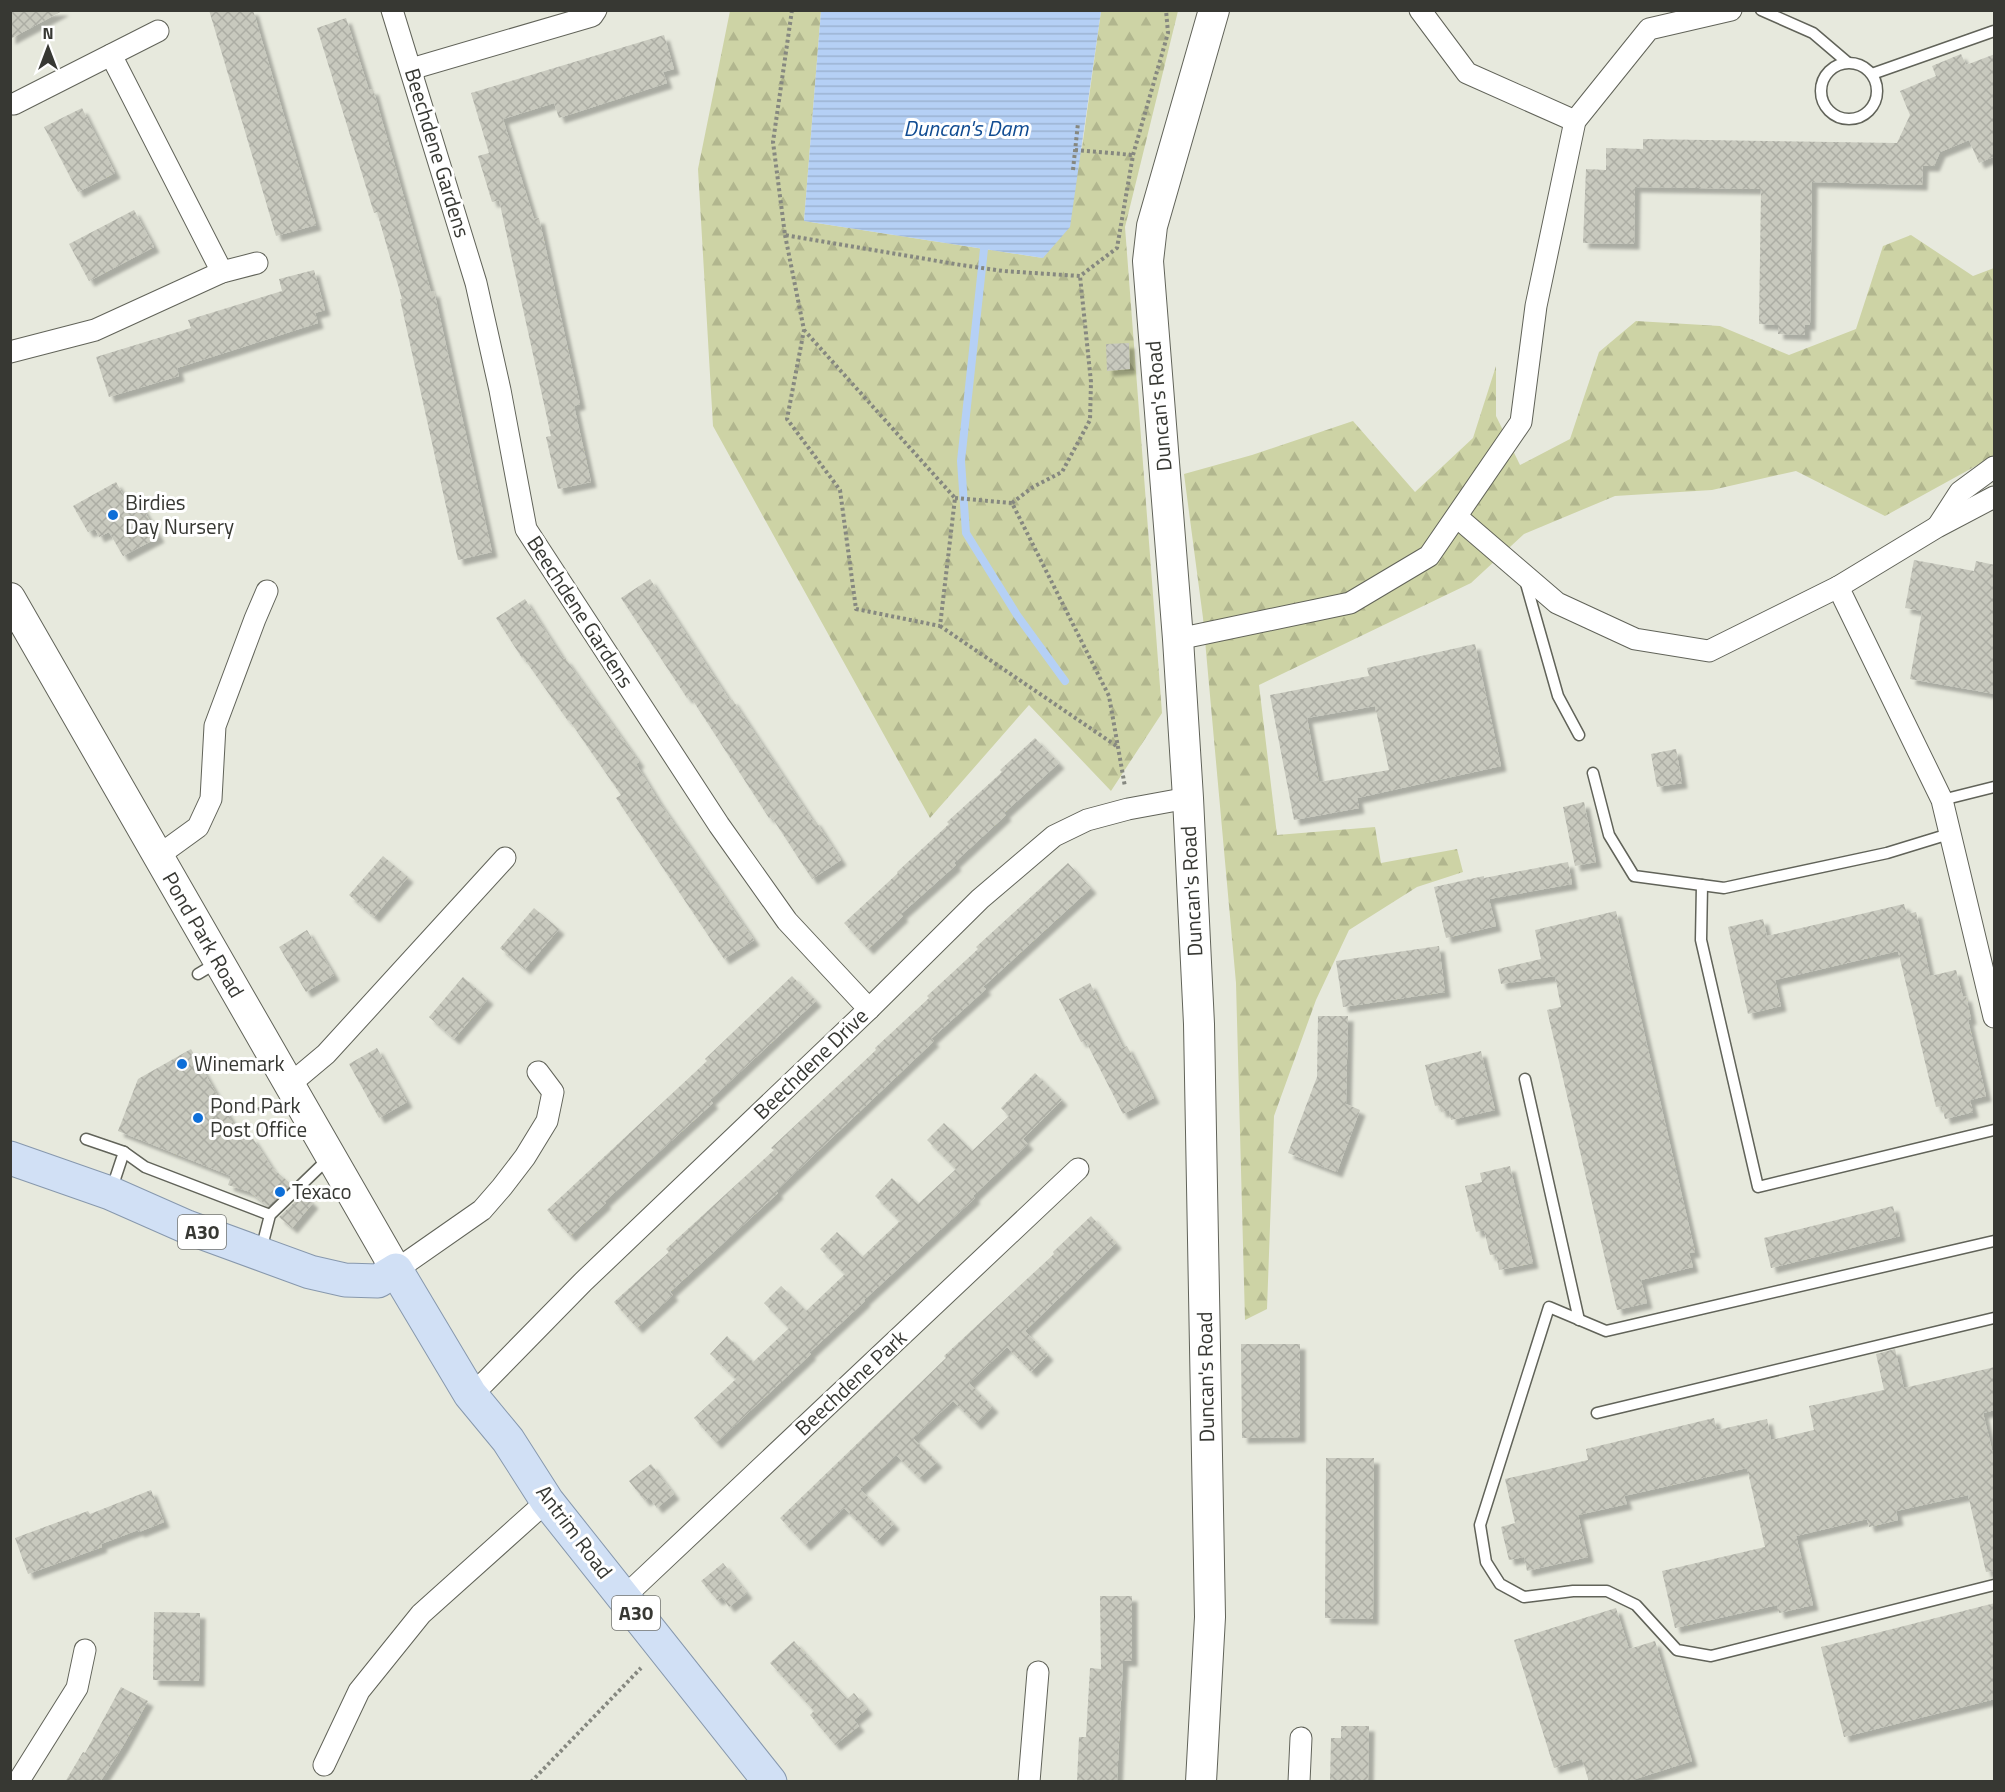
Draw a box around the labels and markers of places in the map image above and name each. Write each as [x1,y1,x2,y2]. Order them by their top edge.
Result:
place label: Birdies Day Nursery [125,486,234,542]
marker: Birdies Day Nursery [106,508,120,522]
place label: Winemark [194,1047,285,1079]
marker: Winemark [175,1057,189,1071]
place label: Pond Park Post Office [210,1089,307,1145]
marker: Pond Park Post Office [191,1111,205,1125]
place label: Texaco [292,1175,352,1207]
marker: Texaco [273,1185,287,1199]

